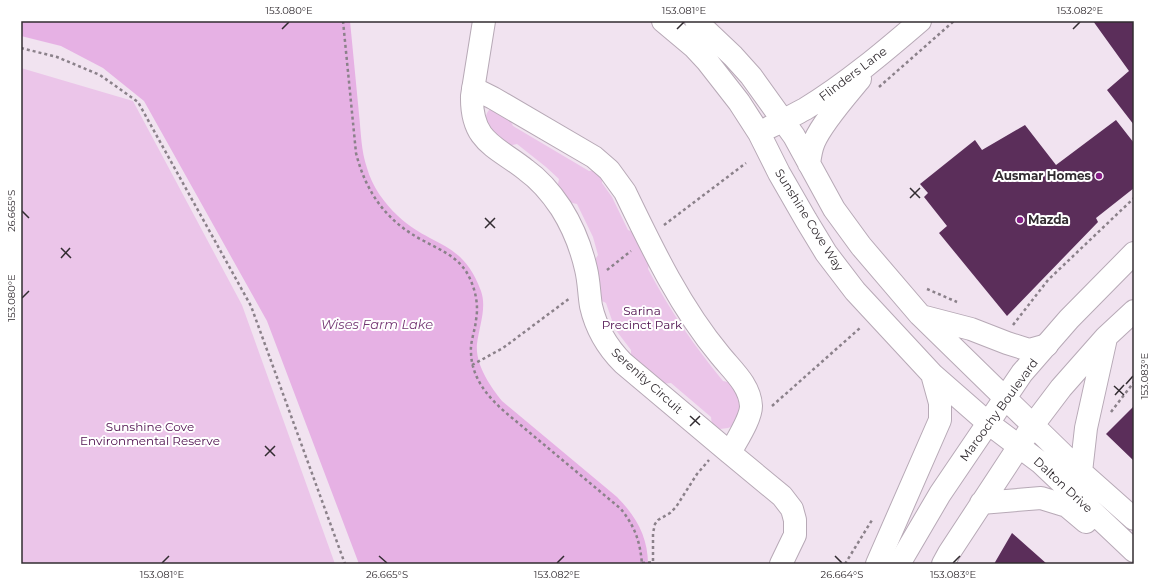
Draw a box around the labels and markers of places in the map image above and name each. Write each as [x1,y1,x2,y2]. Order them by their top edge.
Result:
place label: Ausmar Homes [994,168,1092,183]
marker: Ausmar Homes [1094,171,1104,181]
place label: Mazda [1028,212,1069,227]
marker: Mazda [1015,215,1025,225]

